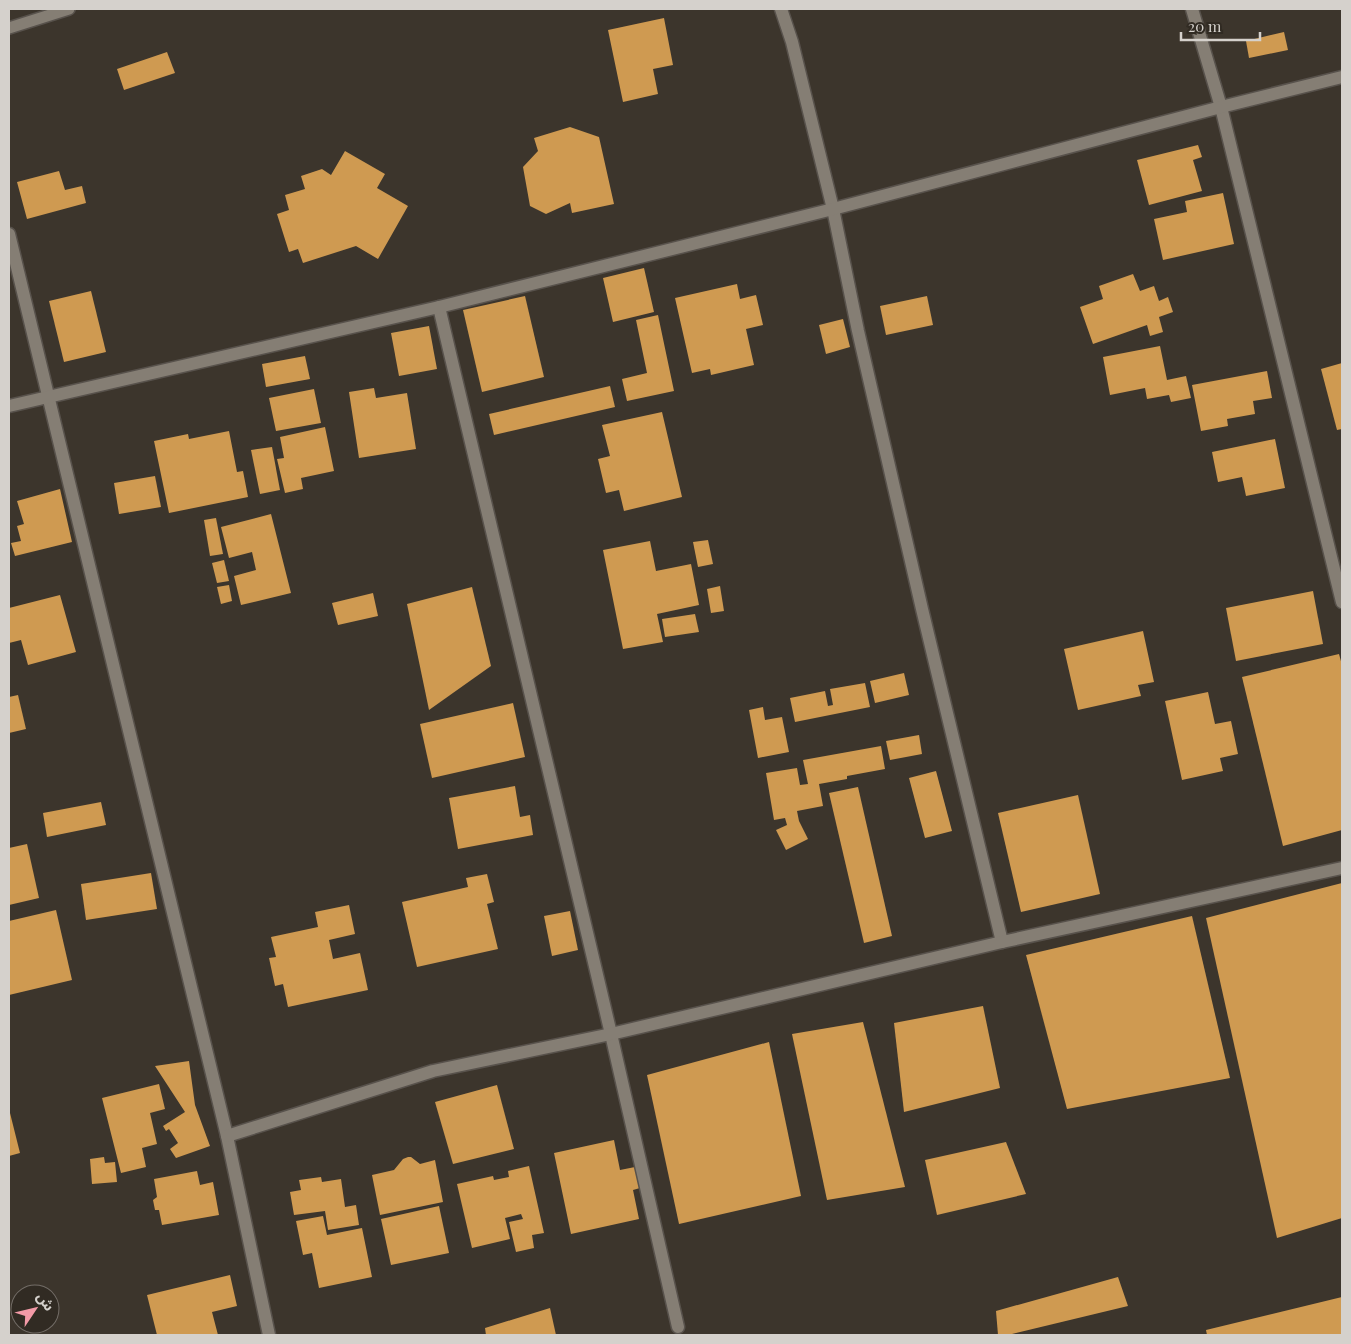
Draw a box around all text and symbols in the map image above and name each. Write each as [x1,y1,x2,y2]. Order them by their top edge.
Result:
scale bar [1181,10,1260,42]
text: 20 m [1188,16,1222,36]
north arrow [10,1284,60,1334]
text: ش [33,1288,59,1315]

